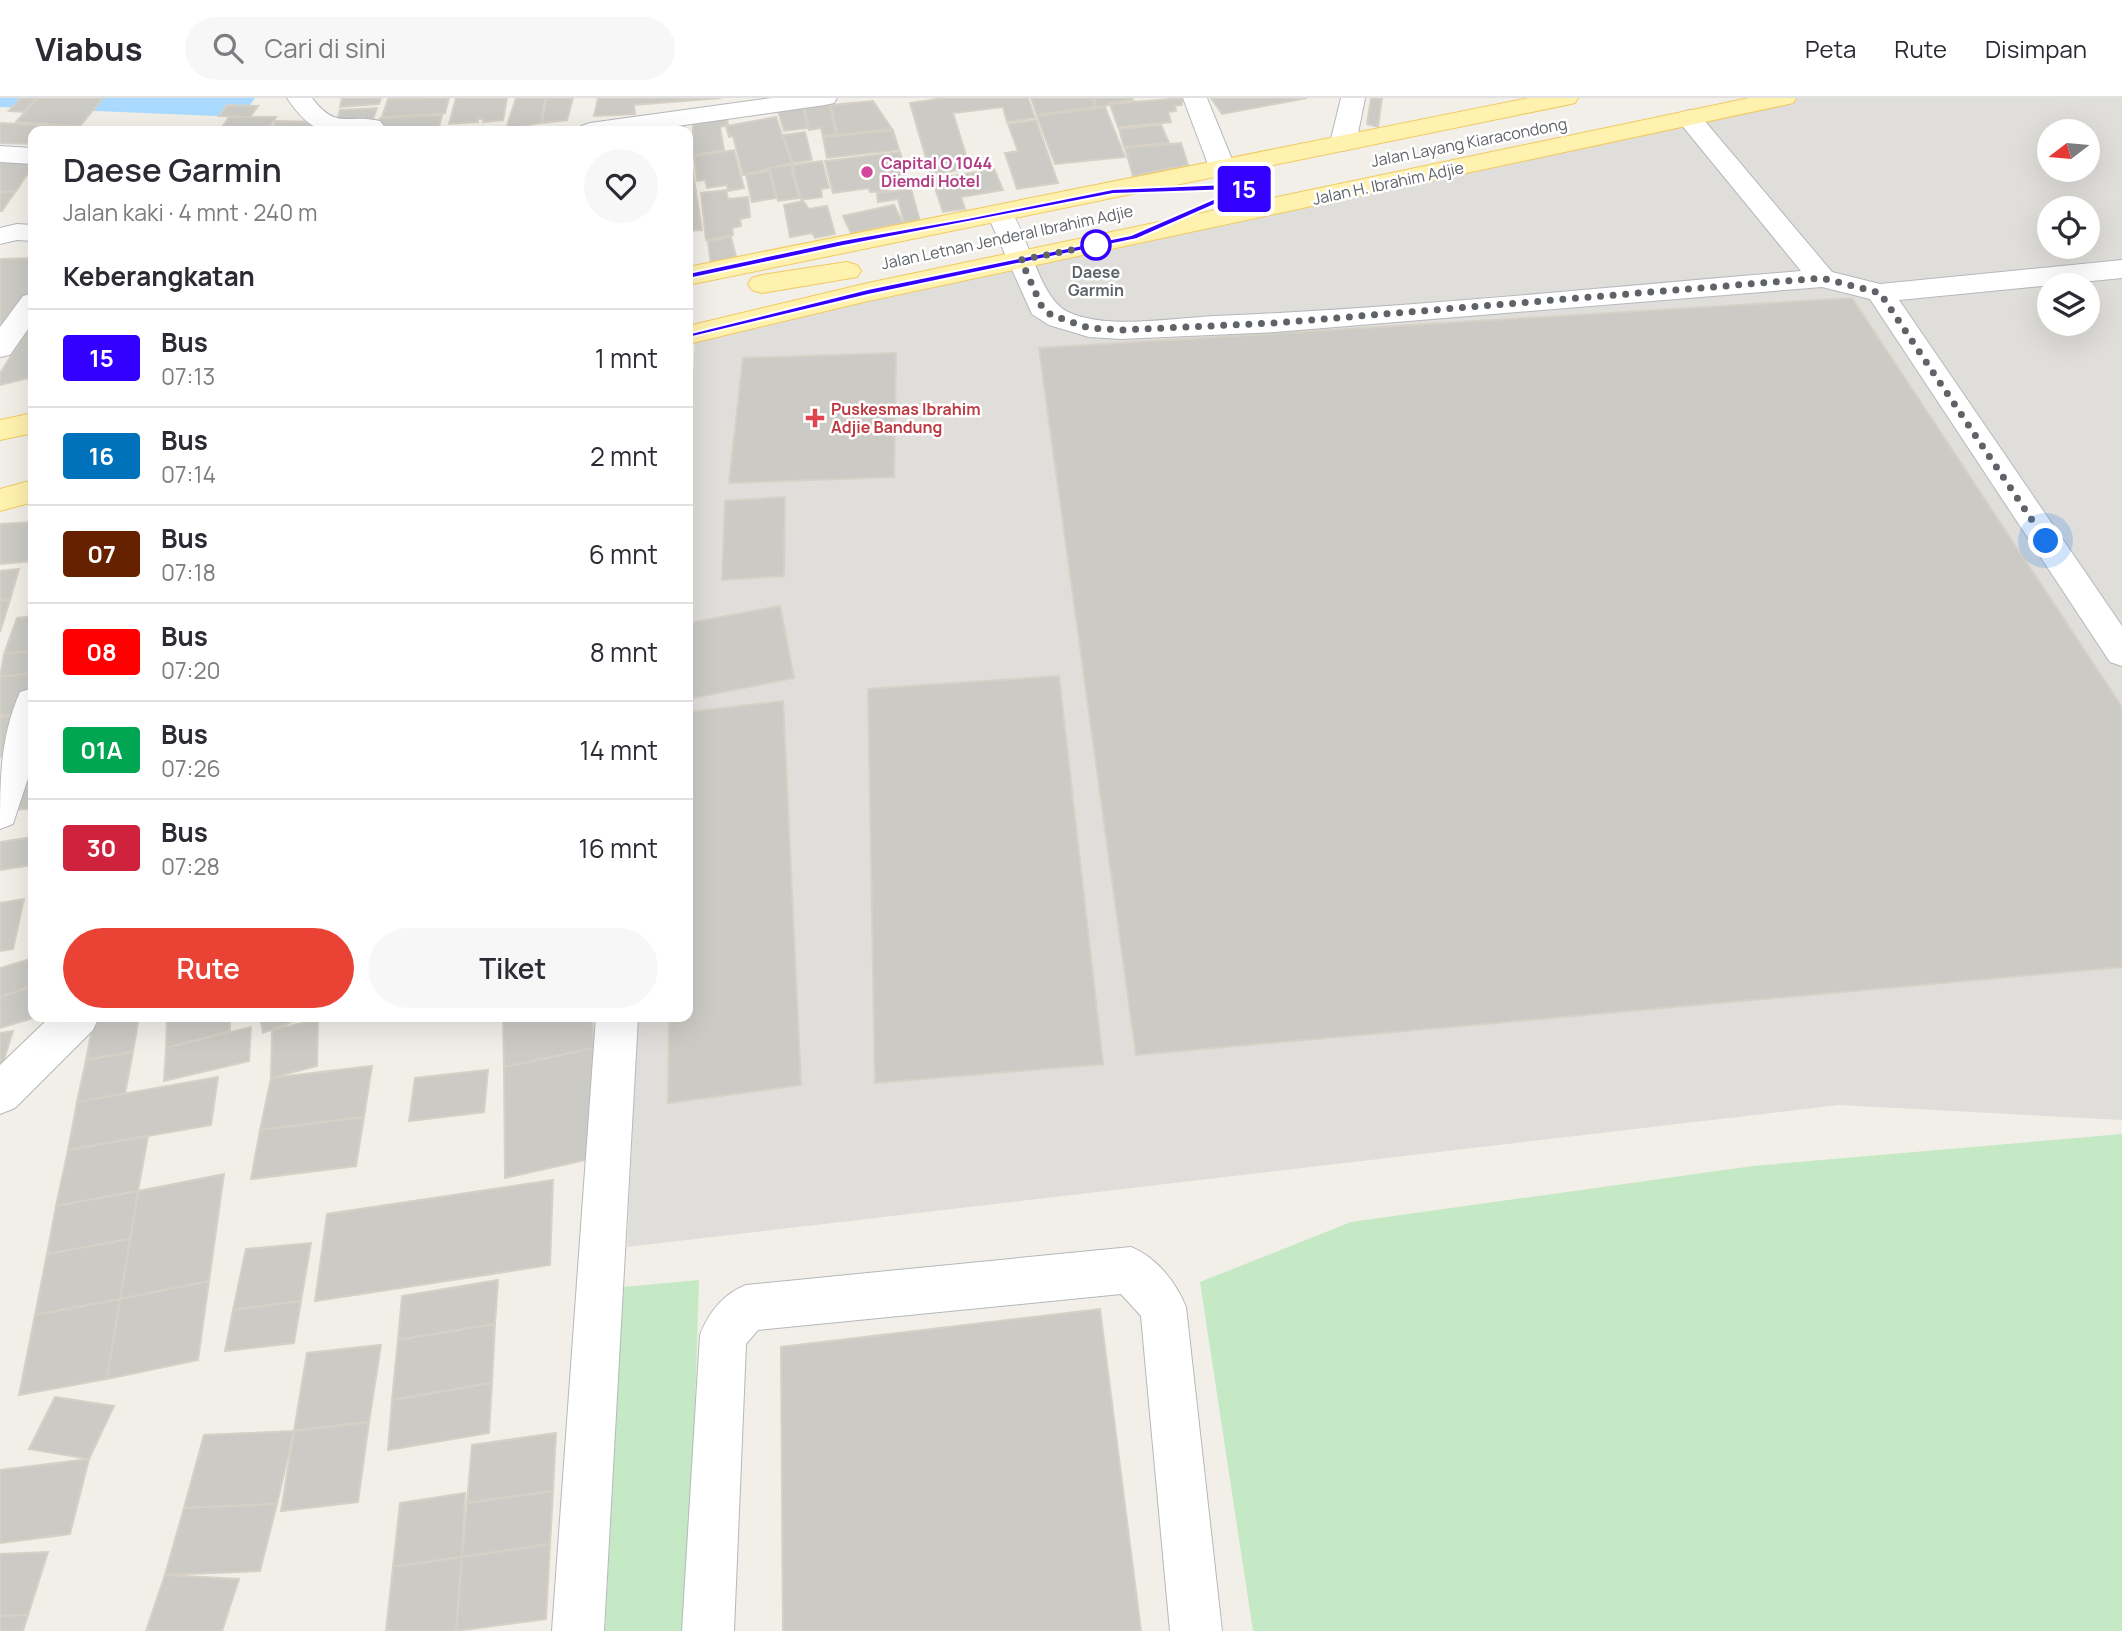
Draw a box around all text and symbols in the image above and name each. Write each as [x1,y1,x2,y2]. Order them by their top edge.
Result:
search box [185,17,675,80]
text: Viabus [35,26,143,71]
icon: search [209,29,247,67]
text: Cari di sini [265,30,386,66]
text: Peta [1805,32,1856,65]
text: Rute [1894,32,1947,65]
text: Disimpan [1985,32,2087,65]
street label: Jalan Layang Kiaracondong [1369,112,1569,172]
north arrow [2037,119,2100,182]
map controls [2037,119,2100,336]
text: Daese Garmin [63,147,282,192]
button: heart [584,149,658,223]
place label: Capital O 1044 Diemdi Hotel [881,152,992,192]
street label: Jalan H. Ibrahim Adjie [1310,156,1466,210]
marker: Capital O 1044 Diemdi Hotel [859,164,875,180]
line badge: 15 [1212,166,1276,212]
text: 15 [1232,172,1256,205]
text: Jalan kaki · 4 mnt · 240 m [63,196,318,228]
button: locate [2037,196,2100,259]
street label: Jalan Letnan Jenderal Ibrahim Adjie [879,200,1135,274]
marker: Daese Garmin [1081,230,1111,260]
text: Keberangkatan [63,258,255,294]
place label: Daese Garmin [1068,261,1124,301]
button: layers [2037,273,2100,336]
text: Bus [161,324,208,360]
text: 1 mnt [595,340,658,376]
text: 15 [89,341,114,374]
text: 07:13 [161,360,215,392]
place label: Puskesmas Ibrahim Adjie Bandung [831,398,981,438]
marker: Puskesmas Ibrahim Adjie Bandung [805,408,825,428]
text: Bus [161,422,208,458]
text: 2 mnt [590,438,658,474]
text: 16 [89,439,114,472]
text: 07:14 [161,458,216,490]
text: Bus [161,520,208,556]
your location [2028,523,2063,558]
text: 6 mnt [589,536,658,572]
text: 07 [87,537,116,570]
text: 07:18 [161,556,216,588]
text: Bus [161,618,208,654]
text: 8 mnt [590,634,658,670]
text: 08 [86,635,117,668]
text: 07:20 [161,654,221,686]
text: Bus [161,716,208,752]
text: 14 mnt [579,732,658,768]
text: 01A [80,733,123,766]
text: 07:26 [161,752,221,784]
text: Bus [161,814,208,850]
text: 16 mnt [579,830,658,866]
text: 30 [87,831,116,864]
text: 07:28 [161,850,220,882]
button: Rute [63,928,354,1008]
button: Tiket [368,928,658,1008]

